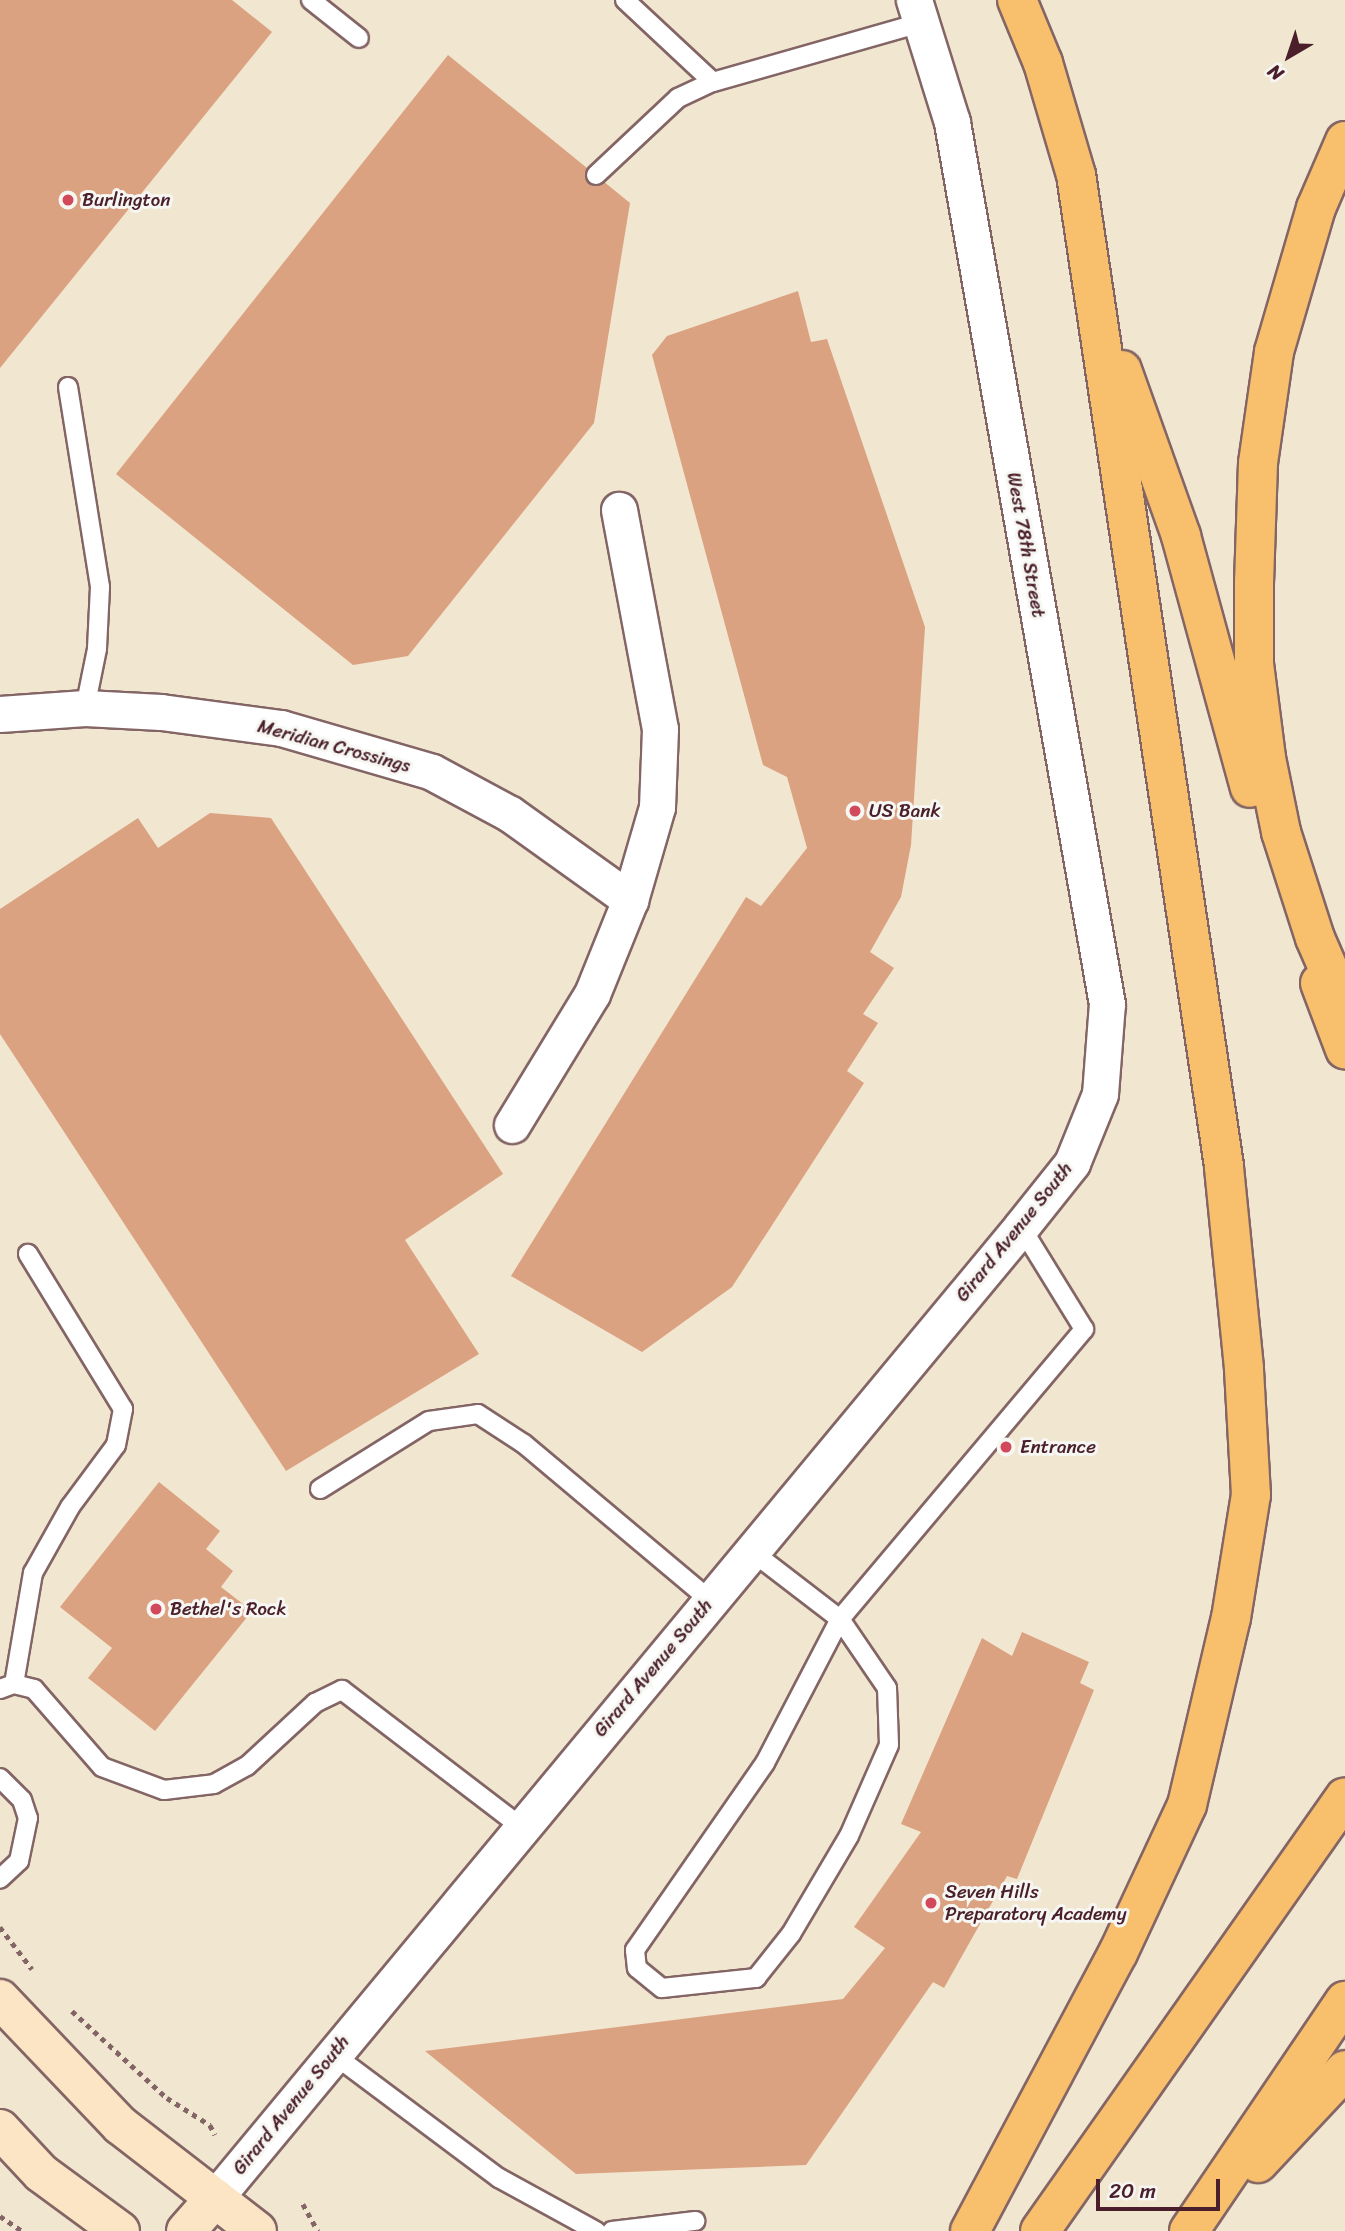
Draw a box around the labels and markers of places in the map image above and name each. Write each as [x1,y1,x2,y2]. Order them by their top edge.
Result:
place label: Burlington [82,189,171,211]
marker: Burlington [60,192,76,208]
place label: US Bank [869,800,940,822]
marker: US Bank [847,803,863,819]
place label: Entrance [1020,1436,1096,1458]
marker: Entrance [998,1439,1014,1455]
place label: Bethel's Rock [170,1598,287,1620]
marker: Bethel's Rock [148,1601,164,1617]
place label: Seven Hills Preparatory Academy [945,1881,1127,1925]
marker: Seven Hills Preparatory Academy [923,1895,939,1911]

